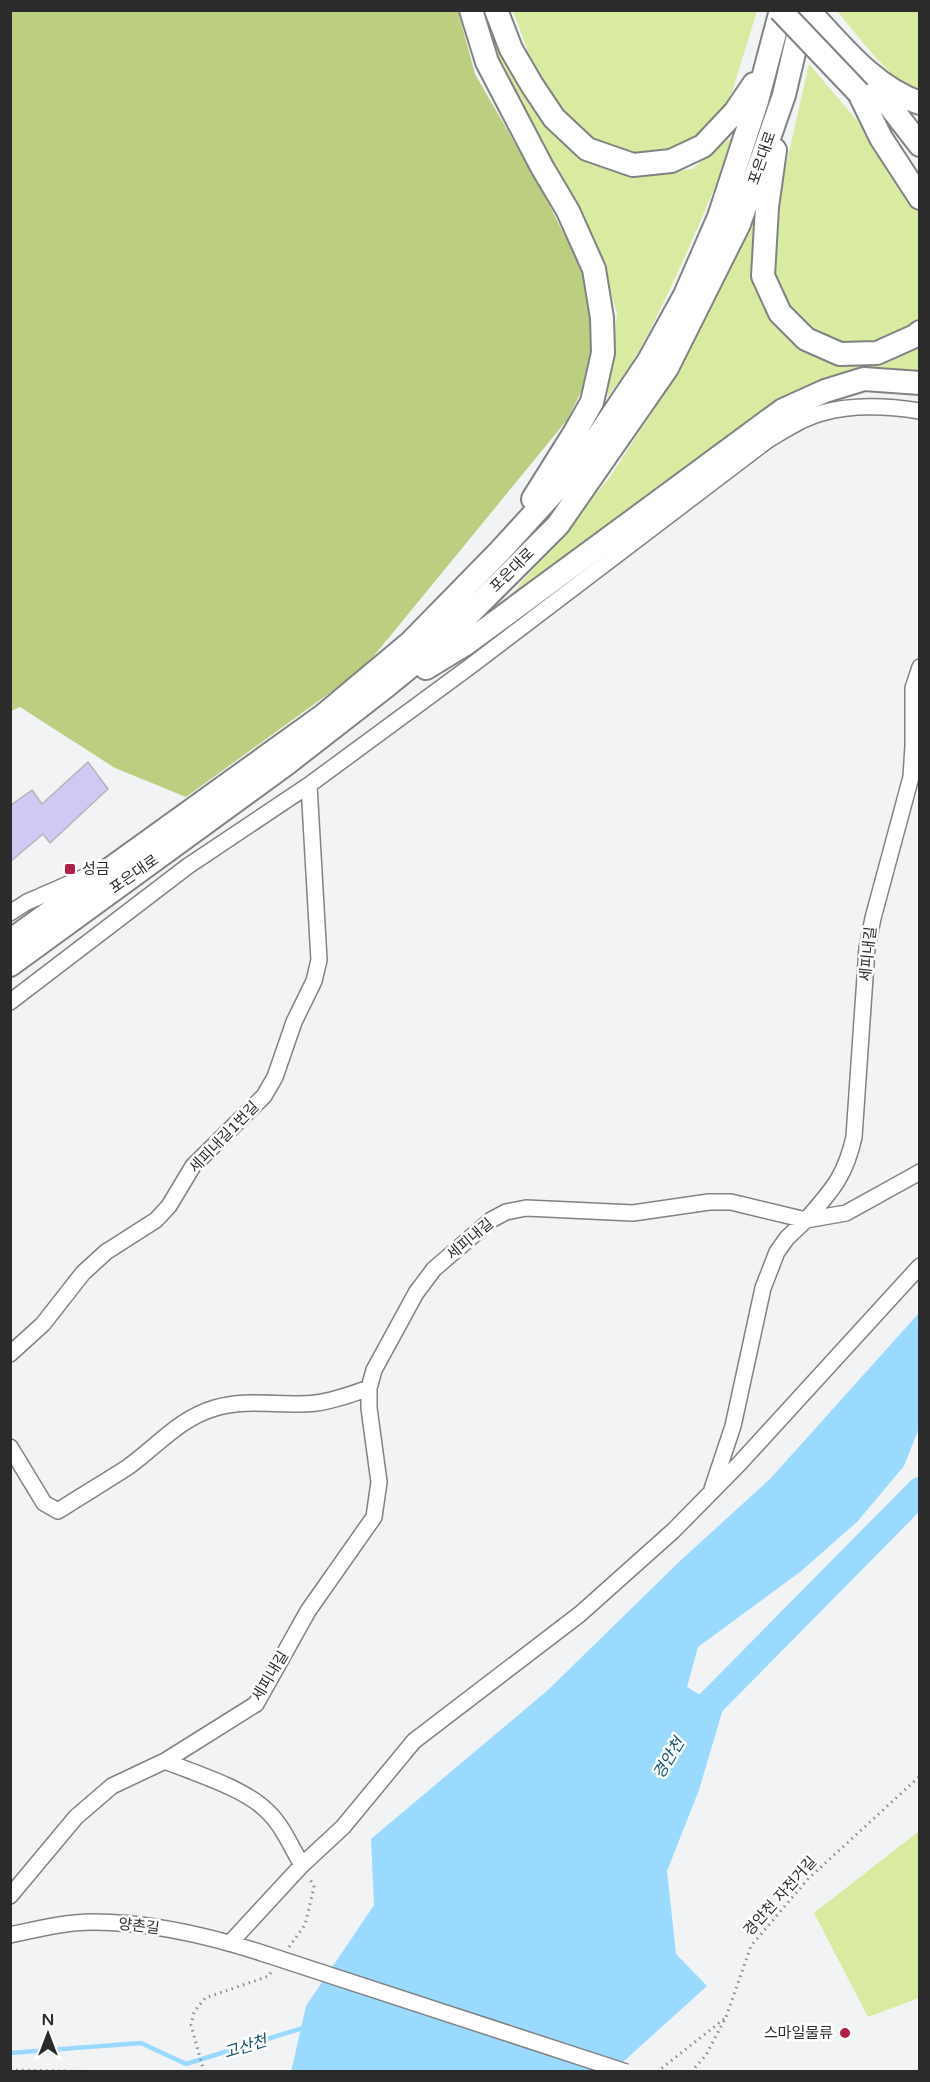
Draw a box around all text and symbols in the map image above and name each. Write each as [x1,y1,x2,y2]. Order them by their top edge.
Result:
street label: 포은대로 [745,129,779,187]
street label: 포은대로 [486,544,538,596]
street label: 포은대로 [106,851,162,897]
place label: 성금 [82,860,110,878]
marker: 성금 [63,862,77,876]
street label: 세피내길 [856,926,880,982]
street label: 세피내길1번길 [185,1098,263,1176]
street label: 세피내길 [443,1214,497,1264]
street label: 세피내길 [248,1648,292,1704]
water label: 경안천 [649,1732,690,1783]
street label: 경안천 자전거길 [740,1853,820,1939]
street label: 양촌길 [117,1915,161,1937]
north arrow [18,2004,78,2064]
text: N [42,2010,54,2030]
place label: 스마일물류 [764,2024,833,2042]
marker: 스마일물류 [838,2026,852,2040]
water label: 고산천 [221,2030,272,2063]

